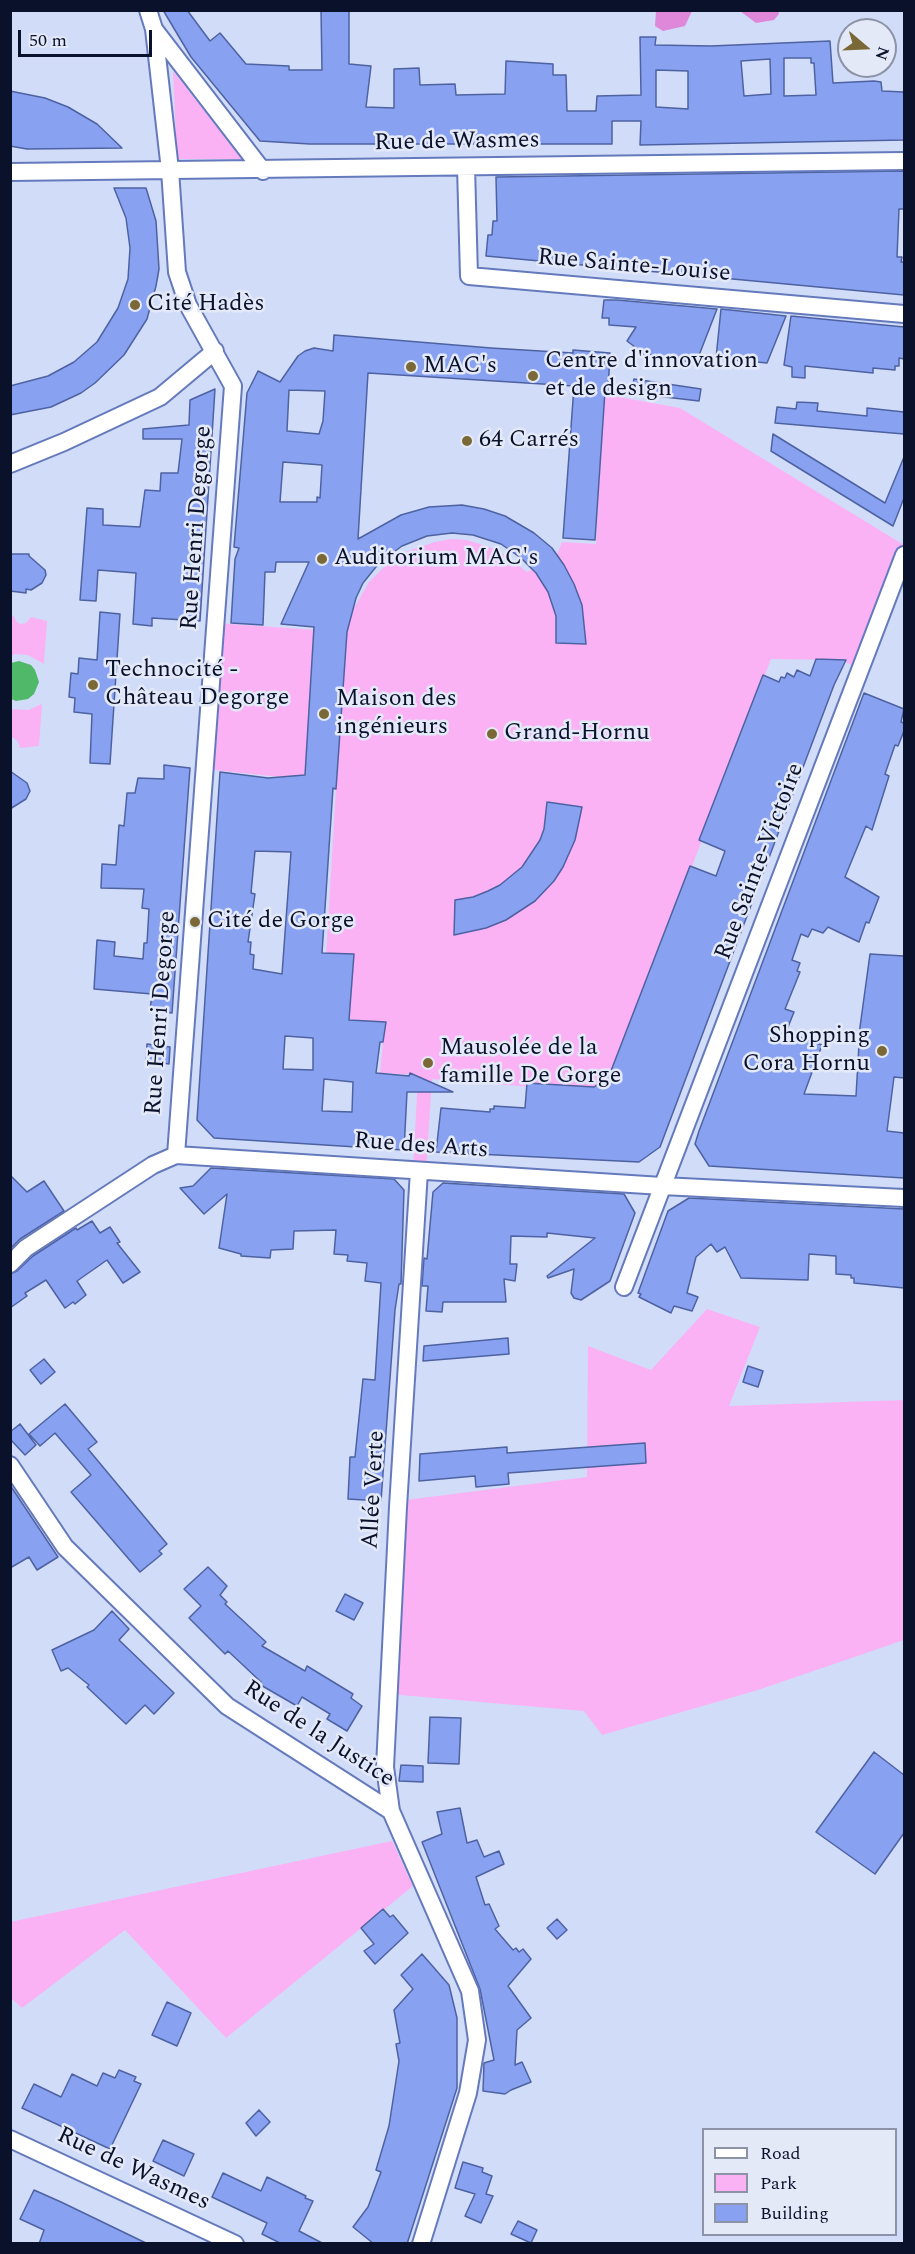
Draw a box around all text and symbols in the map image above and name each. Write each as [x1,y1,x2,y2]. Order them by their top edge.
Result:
scale bar [21,18,154,56]
north arrow [837,18,897,78]
text: 50 m [29,27,67,54]
text: N [869,43,896,63]
street label: Rue de Wasmes [374,127,540,159]
street label: Rue Sainte-Louise [536,244,732,290]
place label: Cité Hadès [147,291,265,319]
marker: Cité Hadès [128,298,142,312]
place label: Centre d'innovation et de design [545,348,758,404]
place label: MAC's [423,353,497,381]
marker: MAC's [404,360,418,374]
marker: Centre d'innovation et de design [526,369,540,383]
street label: Rue Henri Degorge [176,425,220,631]
place label: 64 Carrés [479,427,579,455]
marker: 64 Carrés [460,434,474,448]
place label: Auditorium MAC's [334,545,539,573]
marker: Auditorium MAC's [315,552,329,566]
place label: Technocité - Château Degorge [105,657,289,713]
marker: Technocité - Château Degorge [86,678,100,692]
place label: Maison des ingénieurs [336,686,457,742]
marker: Maison des ingénieurs [317,707,331,721]
place label: Grand-Hornu [504,720,650,748]
marker: Grand-Hornu [485,727,499,741]
street label: Rue Sainte-Victoire [710,759,812,965]
place label: Cité de Gorge [207,908,354,936]
street label: Rue Henri Degorge [140,910,184,1116]
marker: Cité de Gorge [188,915,202,929]
place label: Shopping Cora Hornu [743,1023,870,1079]
place label: Mausolée de la famille De Gorge [440,1035,621,1091]
marker: Shopping Cora Hornu [875,1044,889,1058]
marker: Mausolée de la famille De Gorge [421,1056,435,1070]
street label: Rue des Arts [353,1128,489,1166]
street label: Allée Verte [358,1430,392,1550]
street label: Rue de la Justice [237,1675,399,1795]
street label: Rue de Wasmes [52,2122,214,2218]
legend [702,2128,897,2236]
text: Road [760,2140,801,2167]
text: Park [760,2170,797,2197]
text: Building [760,2200,829,2227]

